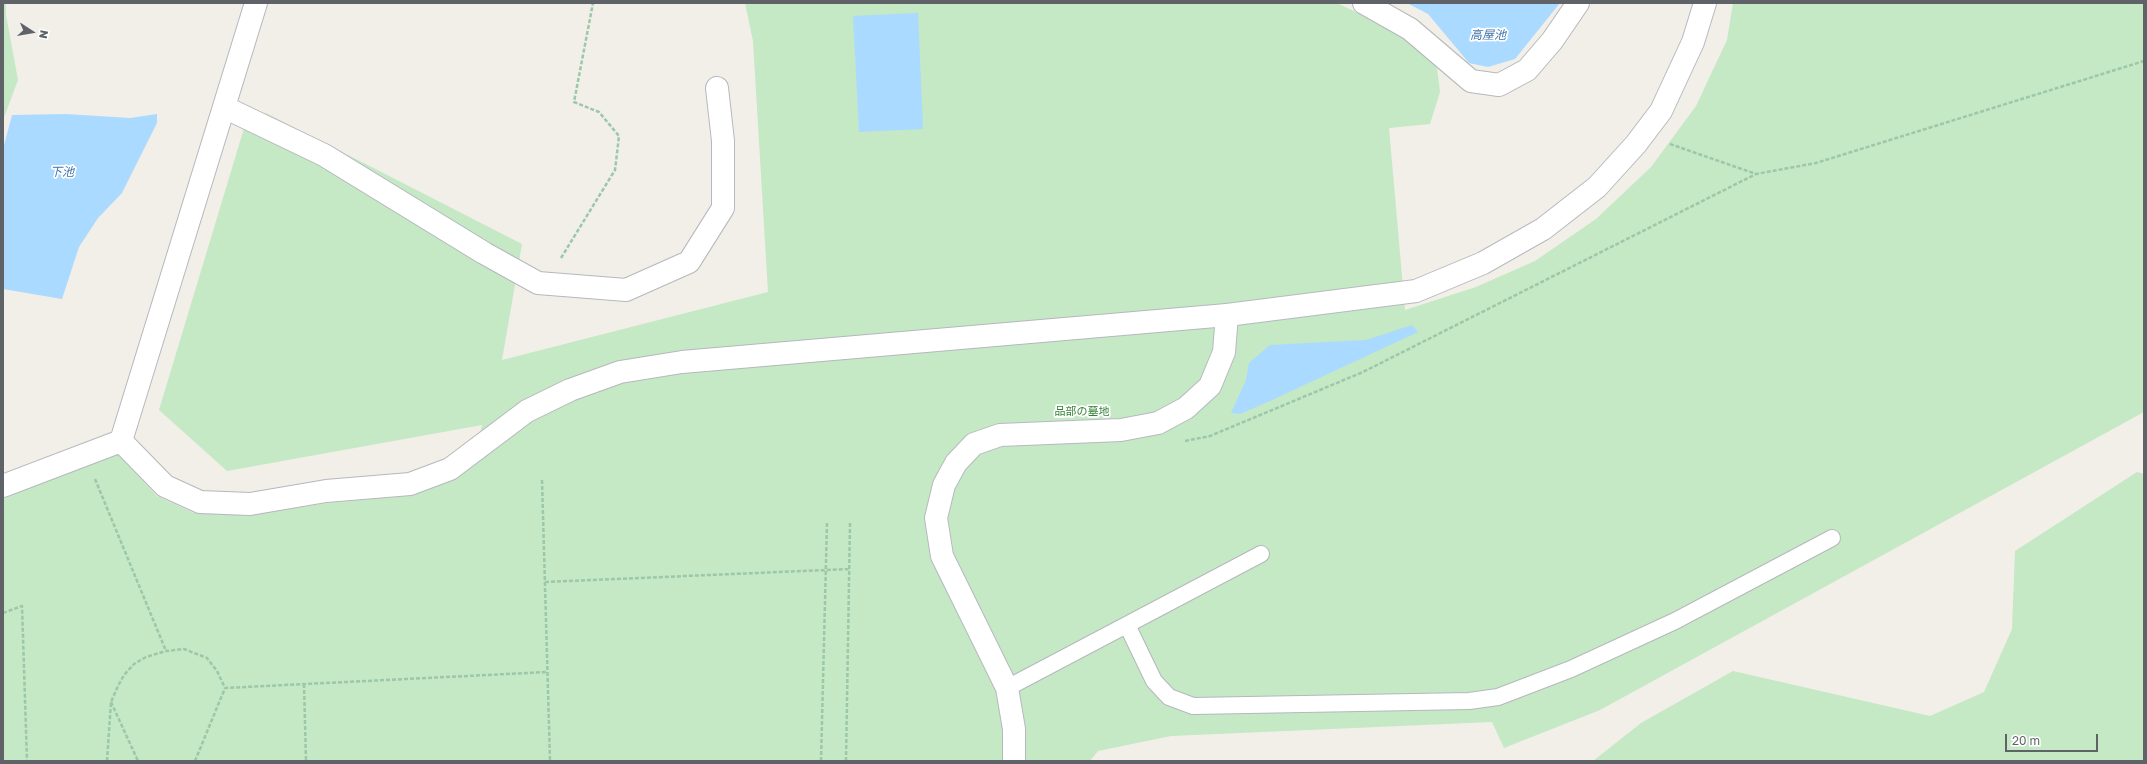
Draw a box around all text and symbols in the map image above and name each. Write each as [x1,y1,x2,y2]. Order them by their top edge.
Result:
north arrow [12,12,52,52]
water label: 高屋池 [1470,28,1506,42]
text: N [37,29,51,40]
water label: 下池 [50,165,74,179]
park label: 品部の墓地 [1055,405,1109,419]
scale bar [2007,726,2100,752]
text: 20 m [2012,733,2040,748]

